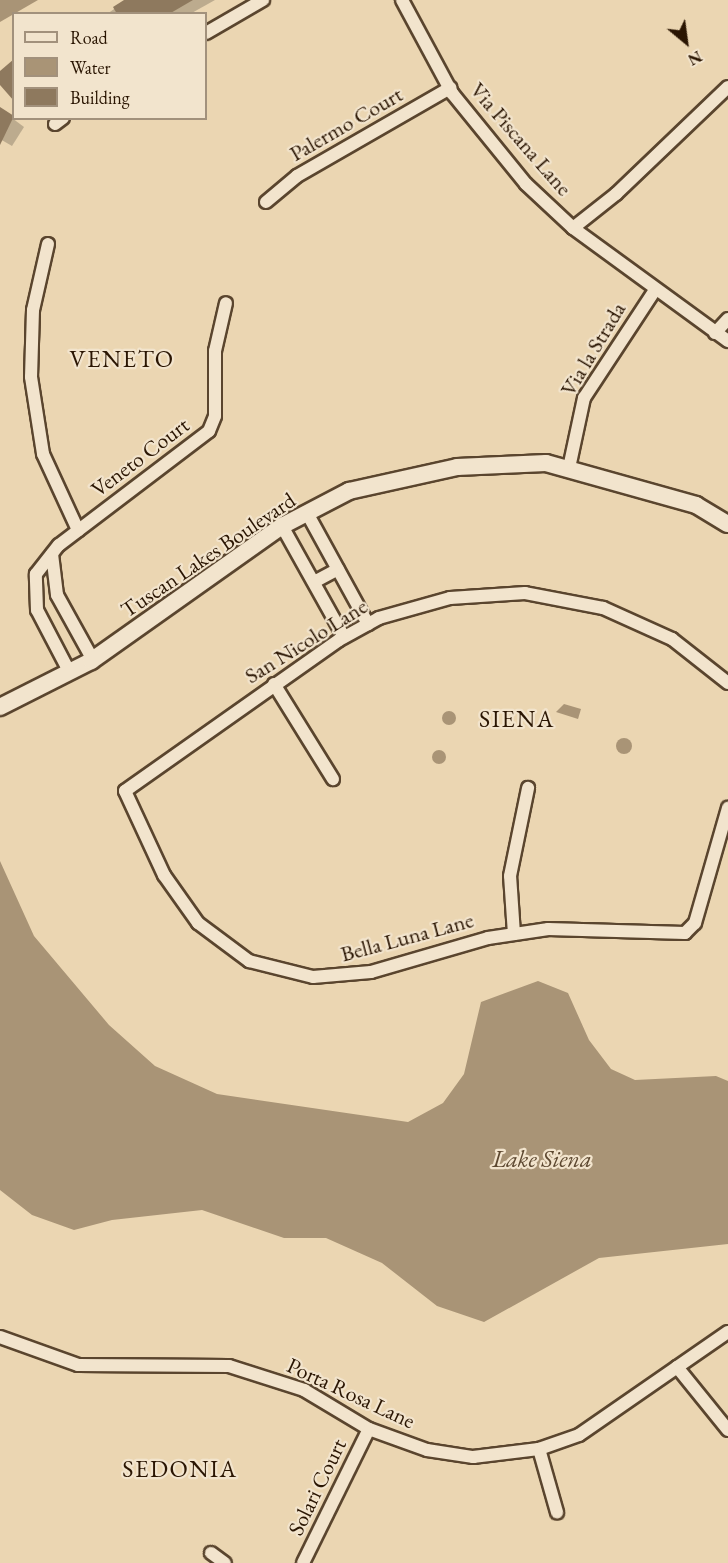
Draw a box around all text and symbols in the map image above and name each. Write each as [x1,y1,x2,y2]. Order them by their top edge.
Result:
legend [12,12,207,120]
north arrow [656,12,716,72]
text: Road [70,26,108,49]
text: N [684,46,706,71]
text: Water [70,56,111,79]
street label: Via Piscana Lane [465,77,577,201]
street label: Palermo Court [285,81,407,167]
text: Building [70,86,130,109]
street label: Via la Strada [555,297,631,401]
district label: VENETO [69,345,175,373]
street label: Veneto Court [86,412,194,502]
street label: Tuscan Lakes Boulevard [116,487,300,623]
street label: San Nicolo Lane [240,593,372,689]
district label: SIENA [479,705,555,733]
street label: Bella Luna Lane [338,907,476,967]
water label: Lake Siena [492,1145,592,1173]
street label: Porta Rosa Lane [283,1352,419,1434]
street label: Solari Court [282,1434,352,1540]
district label: SEDONIA [122,1455,238,1483]

